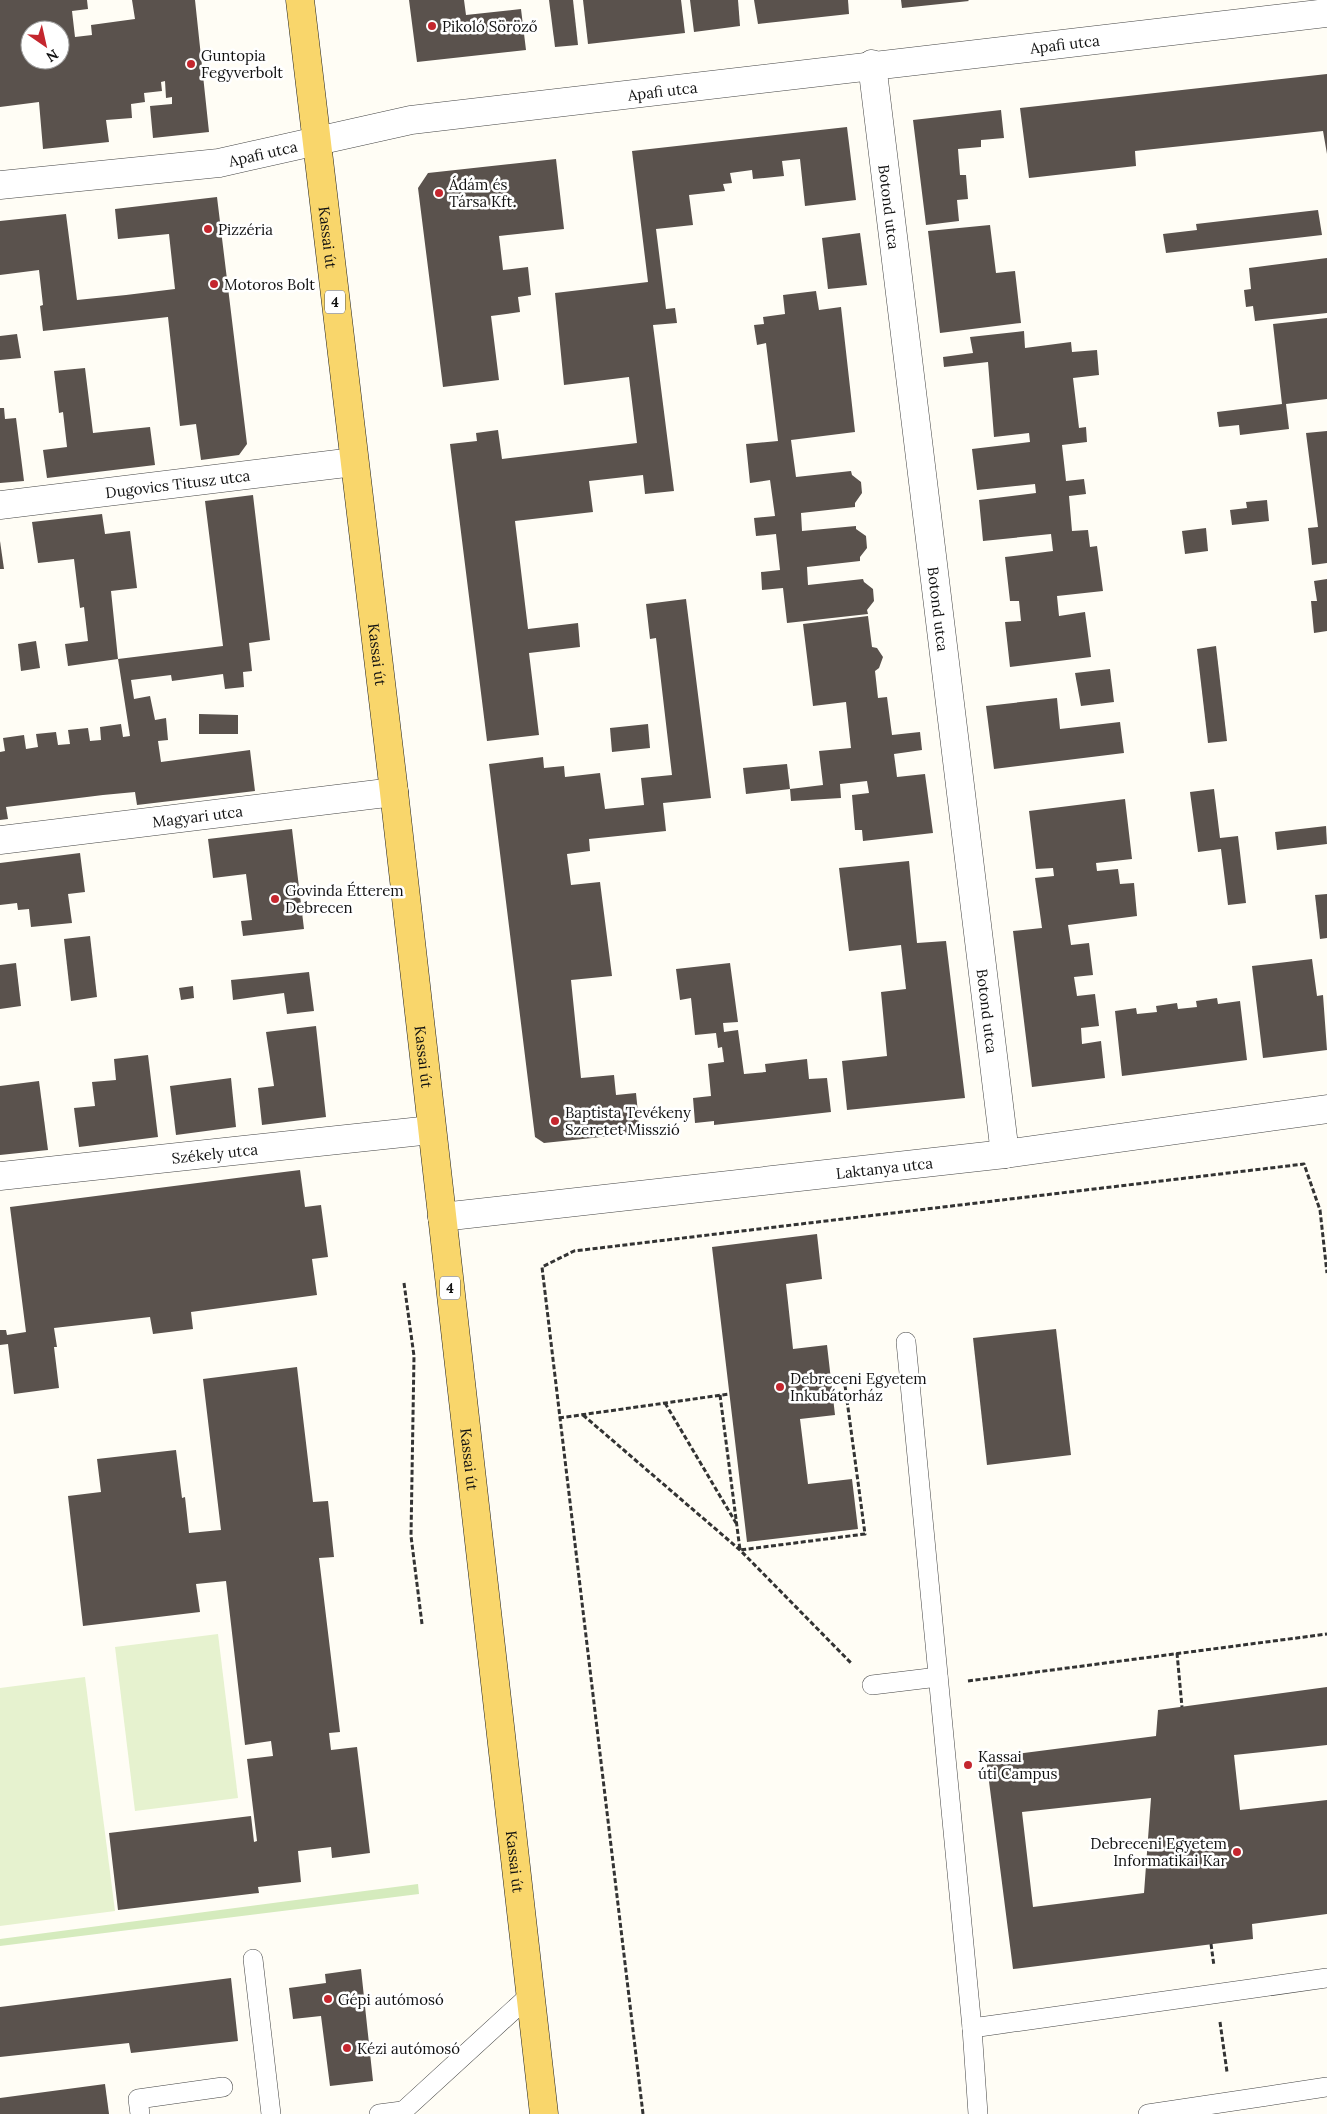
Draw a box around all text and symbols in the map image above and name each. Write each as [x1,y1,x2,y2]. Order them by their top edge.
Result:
place label: Pikoló Söröző [442,17,538,36]
north arrow [20,20,70,70]
marker: Pikoló Söröző [426,20,438,32]
street label: Apafi utca [1028,30,1101,57]
text: N [43,45,62,66]
place label: Guntopia Fegyverbolt [201,46,283,82]
marker: Guntopia Fegyverbolt [185,58,197,70]
street label: Apafi utca [626,77,698,104]
street label: Apafi utca [226,136,299,170]
street label: Botond utca [875,163,904,251]
place label: Ádám és Társa Kft. [448,175,516,211]
marker: Ádám és Társa Kft. [433,187,445,199]
street label: Kassai út [315,205,341,270]
place label: Pizzéria [218,220,273,239]
marker: Pizzéria [202,223,214,235]
place label: Motoros Bolt [224,275,315,294]
marker: Motoros Bolt [208,278,220,290]
road number: 4 [325,290,345,314]
street label: Dugovics Titusz utca [104,465,251,502]
street label: Botond utca [924,565,953,653]
street label: Kassai út [365,622,391,687]
street label: Magyari utca [151,801,244,831]
place label: Govinda Étterem Debrecen [285,881,404,917]
marker: Govinda Étterem Debrecen [269,893,281,905]
street label: Botond utca [973,968,1002,1055]
street label: Kassai út [411,1025,437,1089]
place label: Baptista Tevékeny Szeretet Misszió [565,1103,691,1139]
marker: Baptista Tevékeny Szeretet Misszió [549,1115,561,1127]
street label: Székely utca [171,1139,259,1167]
street label: Laktanya utca [835,1153,934,1182]
road number: 4 [440,1276,460,1300]
place label: Debreceni Egyetem Inkubátorház [790,1369,927,1405]
marker: Debreceni Egyetem Inkubátorház [774,1381,786,1393]
street label: Kassai út [457,1427,483,1492]
place label: Kassai úti Campus [978,1747,1057,1783]
marker: Kassai úti Campus [962,1759,974,1771]
street label: Kassai út [502,1829,528,1894]
place label: Debreceni Egyetem Informatikai Kar [1090,1834,1227,1870]
marker: Debreceni Egyetem Informatikai Kar [1231,1846,1243,1858]
place label: Gépi autómosó [338,1990,444,2009]
marker: Gépi autómosó [322,1993,334,2005]
place label: Kézi autómosó [357,2039,460,2058]
marker: Kézi autómosó [341,2042,353,2054]

